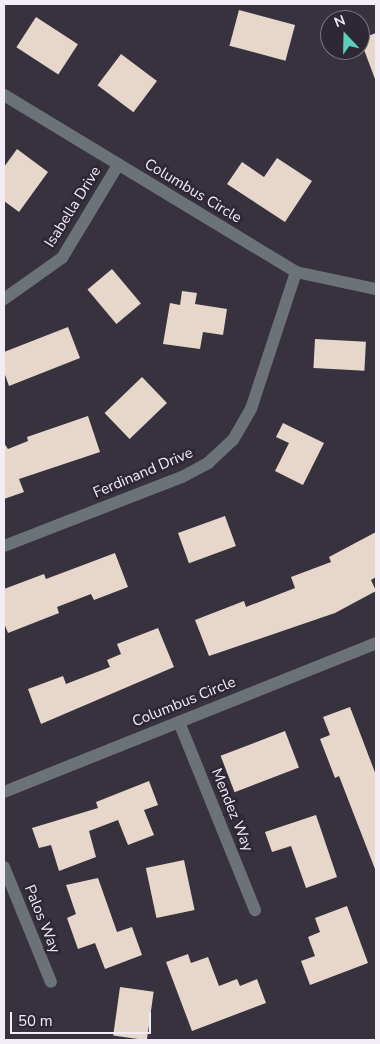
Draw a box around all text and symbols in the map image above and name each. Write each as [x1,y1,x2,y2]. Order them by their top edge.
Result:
north arrow [320,10,370,60]
text: N [331,11,348,32]
street label: Columbus Circle [141,155,245,227]
street label: Isabella Drive [41,163,105,251]
street label: Ferdinand Drive [90,444,196,502]
street label: Columbus Circle [130,673,238,731]
street label: Mendez Way [207,766,257,854]
street label: Palos Way [20,882,64,956]
scale bar [12,1002,154,1034]
text: 50 m [18,1011,53,1031]

